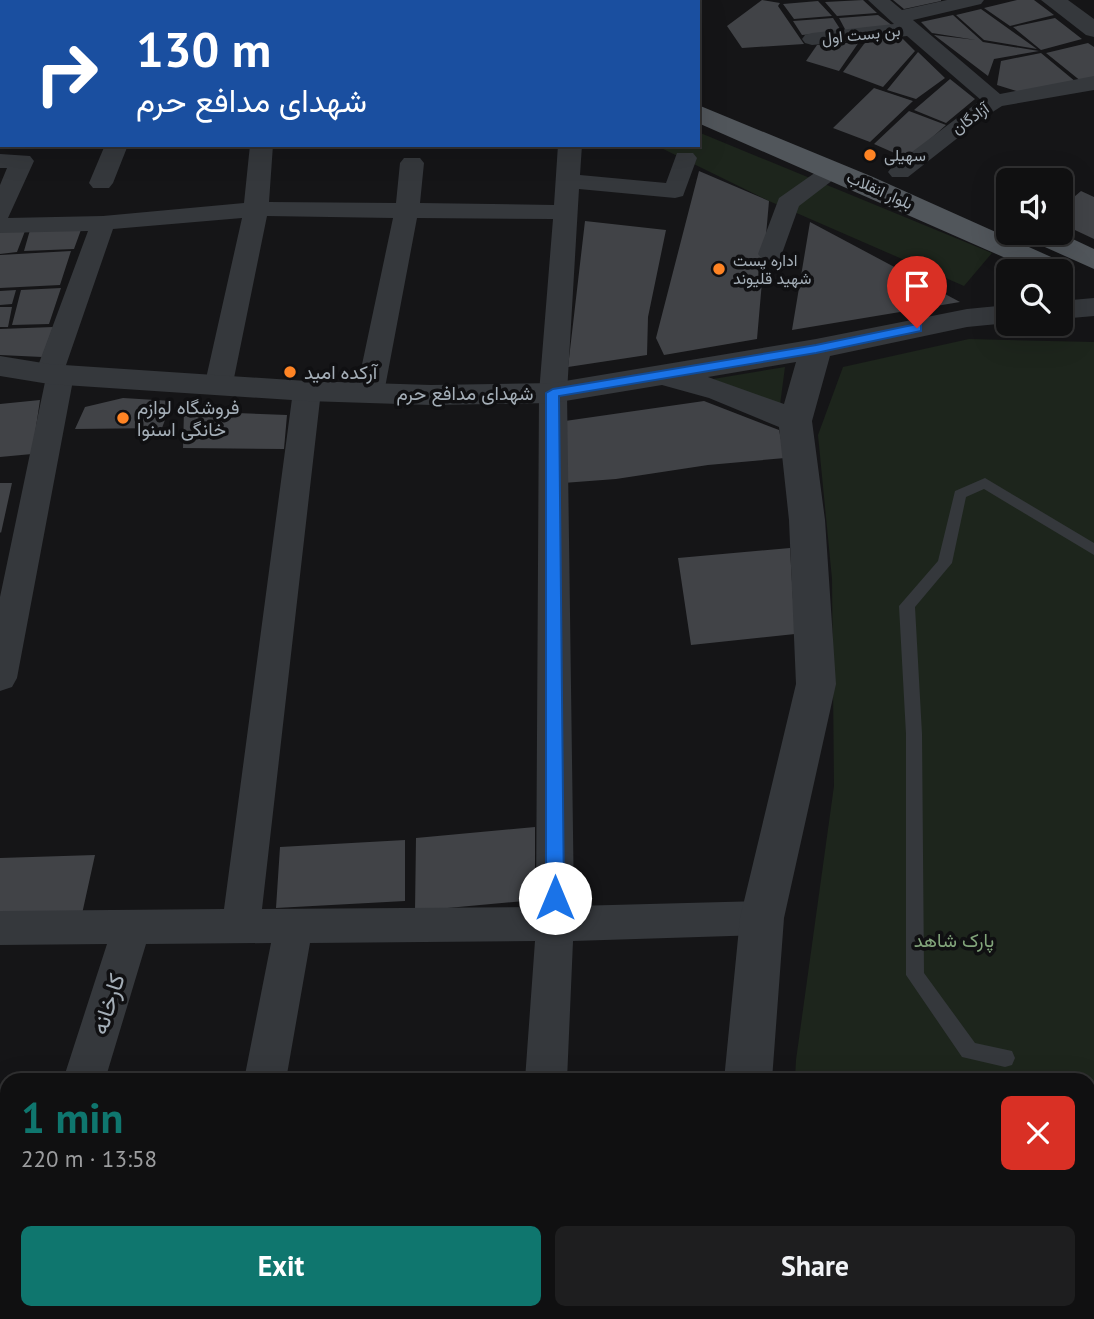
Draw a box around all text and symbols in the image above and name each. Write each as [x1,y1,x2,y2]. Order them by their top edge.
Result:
text: 130 m [136,17,271,81]
street label: بن بست اول [821,20,901,49]
icon: right [21,28,112,119]
text: شهدای مدافع حرم [136,79,367,121]
street label: آزادگان [947,97,994,139]
place label: سهیلی [884,145,926,166]
marker: سهیلی [862,147,878,163]
street label: بلوار انقلاب [843,167,916,214]
map controls [996,168,1073,336]
button: sound [996,168,1073,245]
place label: اداره پست شهید قلیوند [733,250,811,289]
pin [887,256,947,328]
button: search [996,259,1073,336]
marker: اداره پست شهید قلیوند [711,261,727,277]
icon: arrive [898,267,936,305]
place label: آرکده امید [304,360,379,384]
marker: آرکده امید [282,364,298,380]
street label: شهدای مدافع حرم [396,381,534,407]
place label: فروشگاه لوازم خانگی اسنوا [137,395,239,441]
marker: فروشگاه لوازم خانگی اسنوا [115,410,131,426]
position arrow [518,861,592,935]
park label: پارک شاهد [914,928,994,954]
street label: کارخانه [84,970,132,1038]
text: 1 min [21,1090,123,1145]
button: close [1001,1096,1075,1170]
text: 220 m · 13:58 [21,1144,157,1173]
button: Exit [21,1226,541,1306]
button: Share [555,1226,1075,1306]

